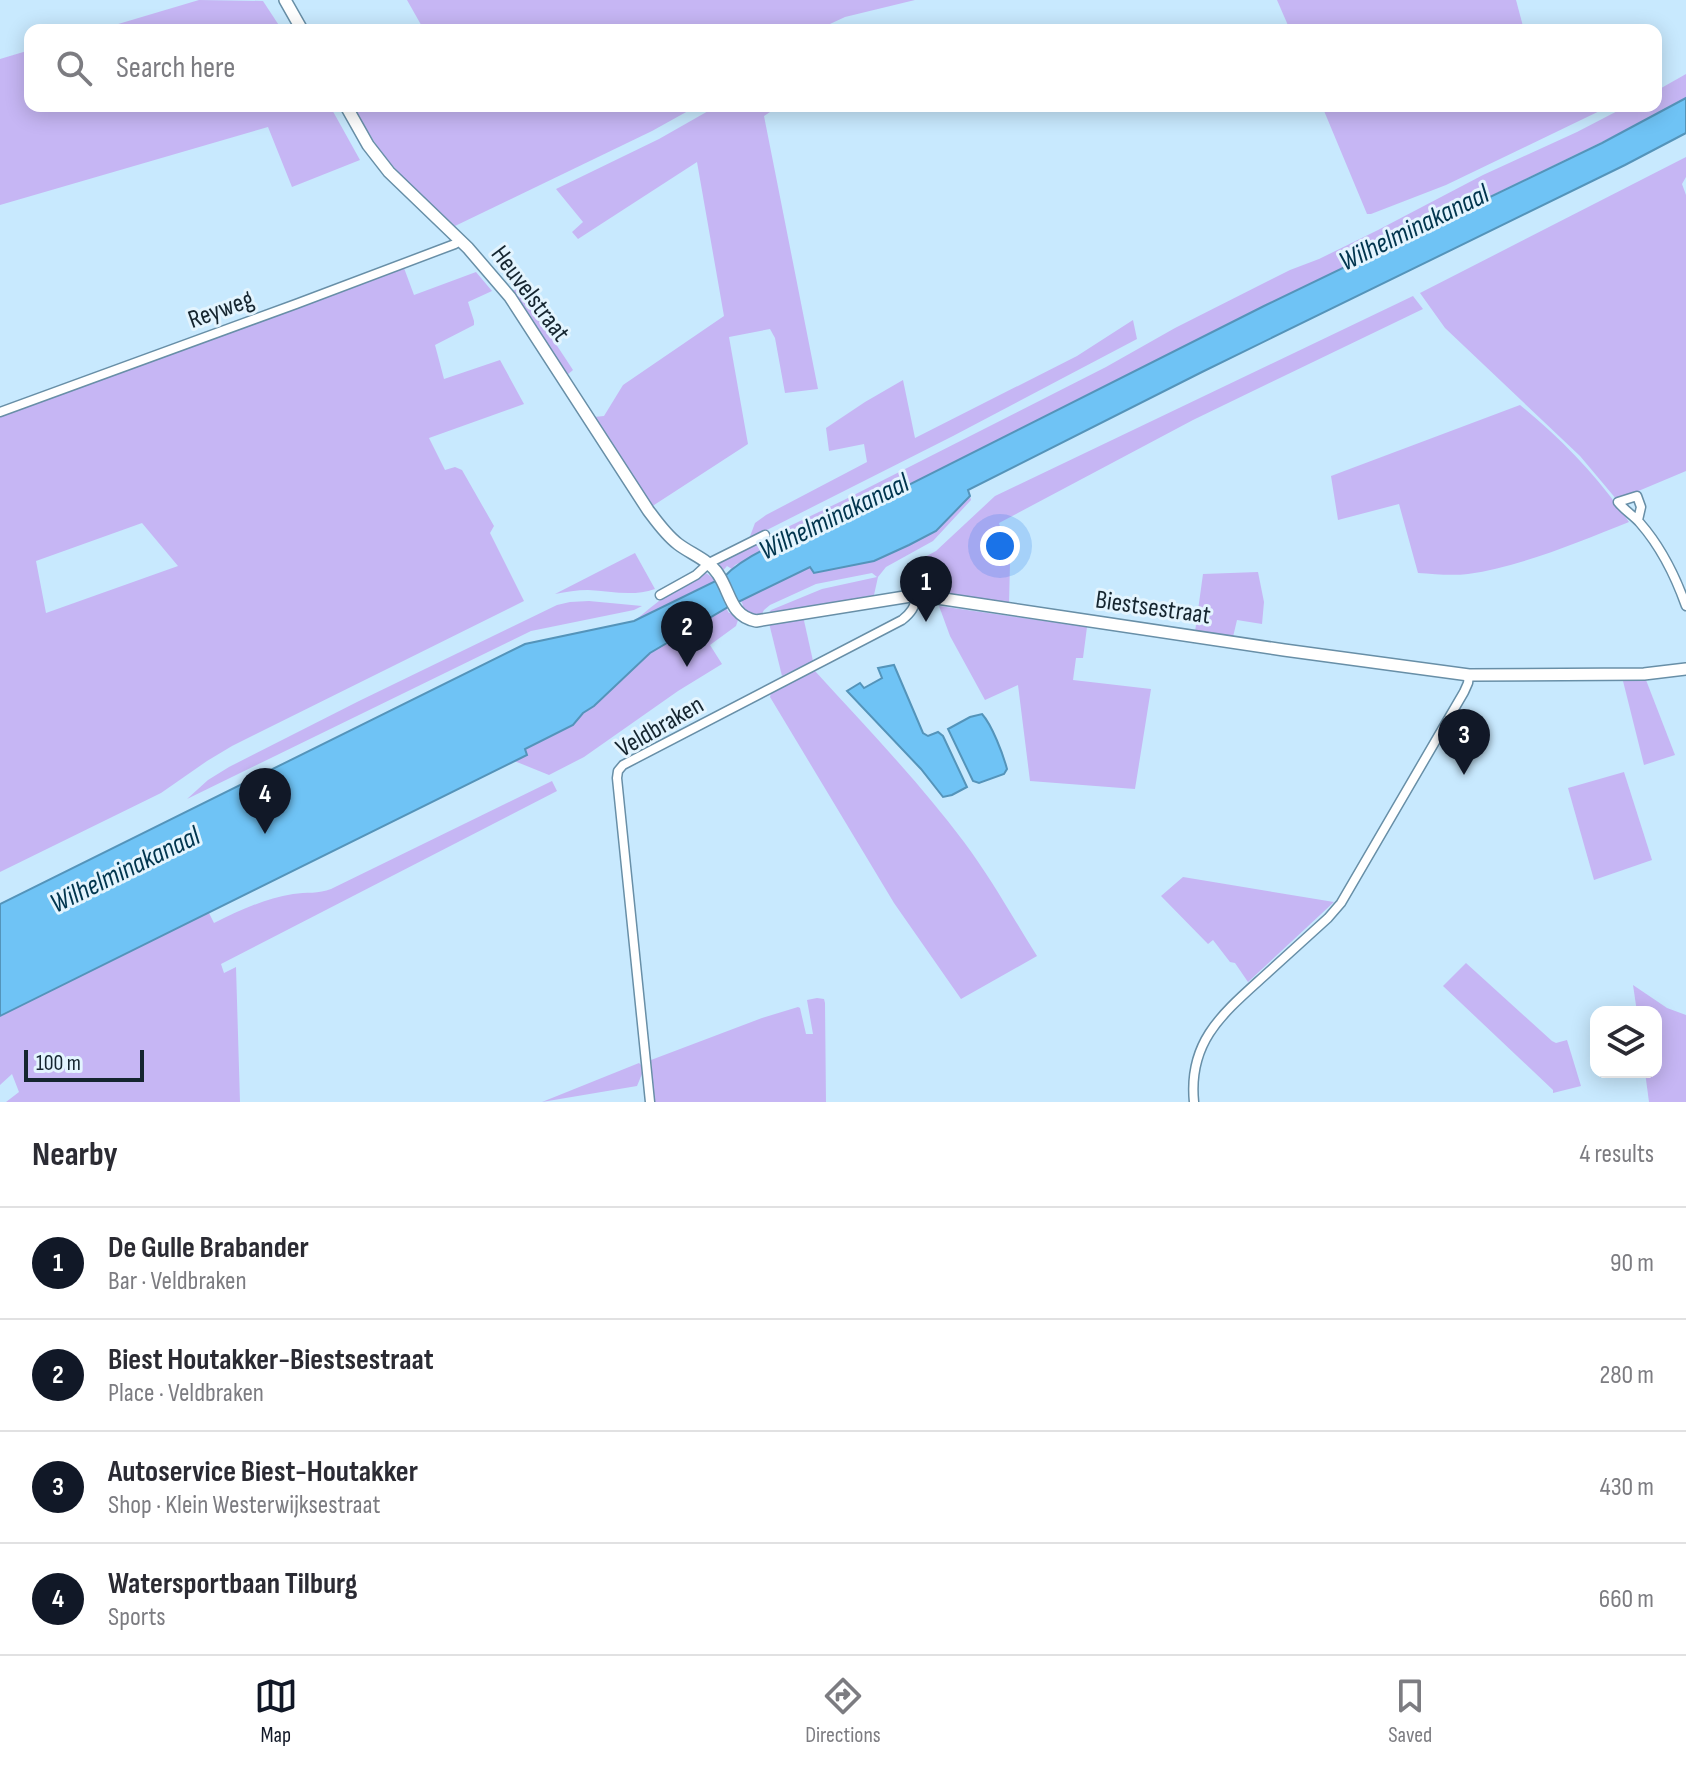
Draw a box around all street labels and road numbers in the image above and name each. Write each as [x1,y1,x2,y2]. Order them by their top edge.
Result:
street label: Heuvelstraat [484,240,576,348]
street label: Reyweg [184,284,258,336]
street label: Biestsestraat [1093,585,1213,631]
street label: Veldbraken [611,690,709,764]

